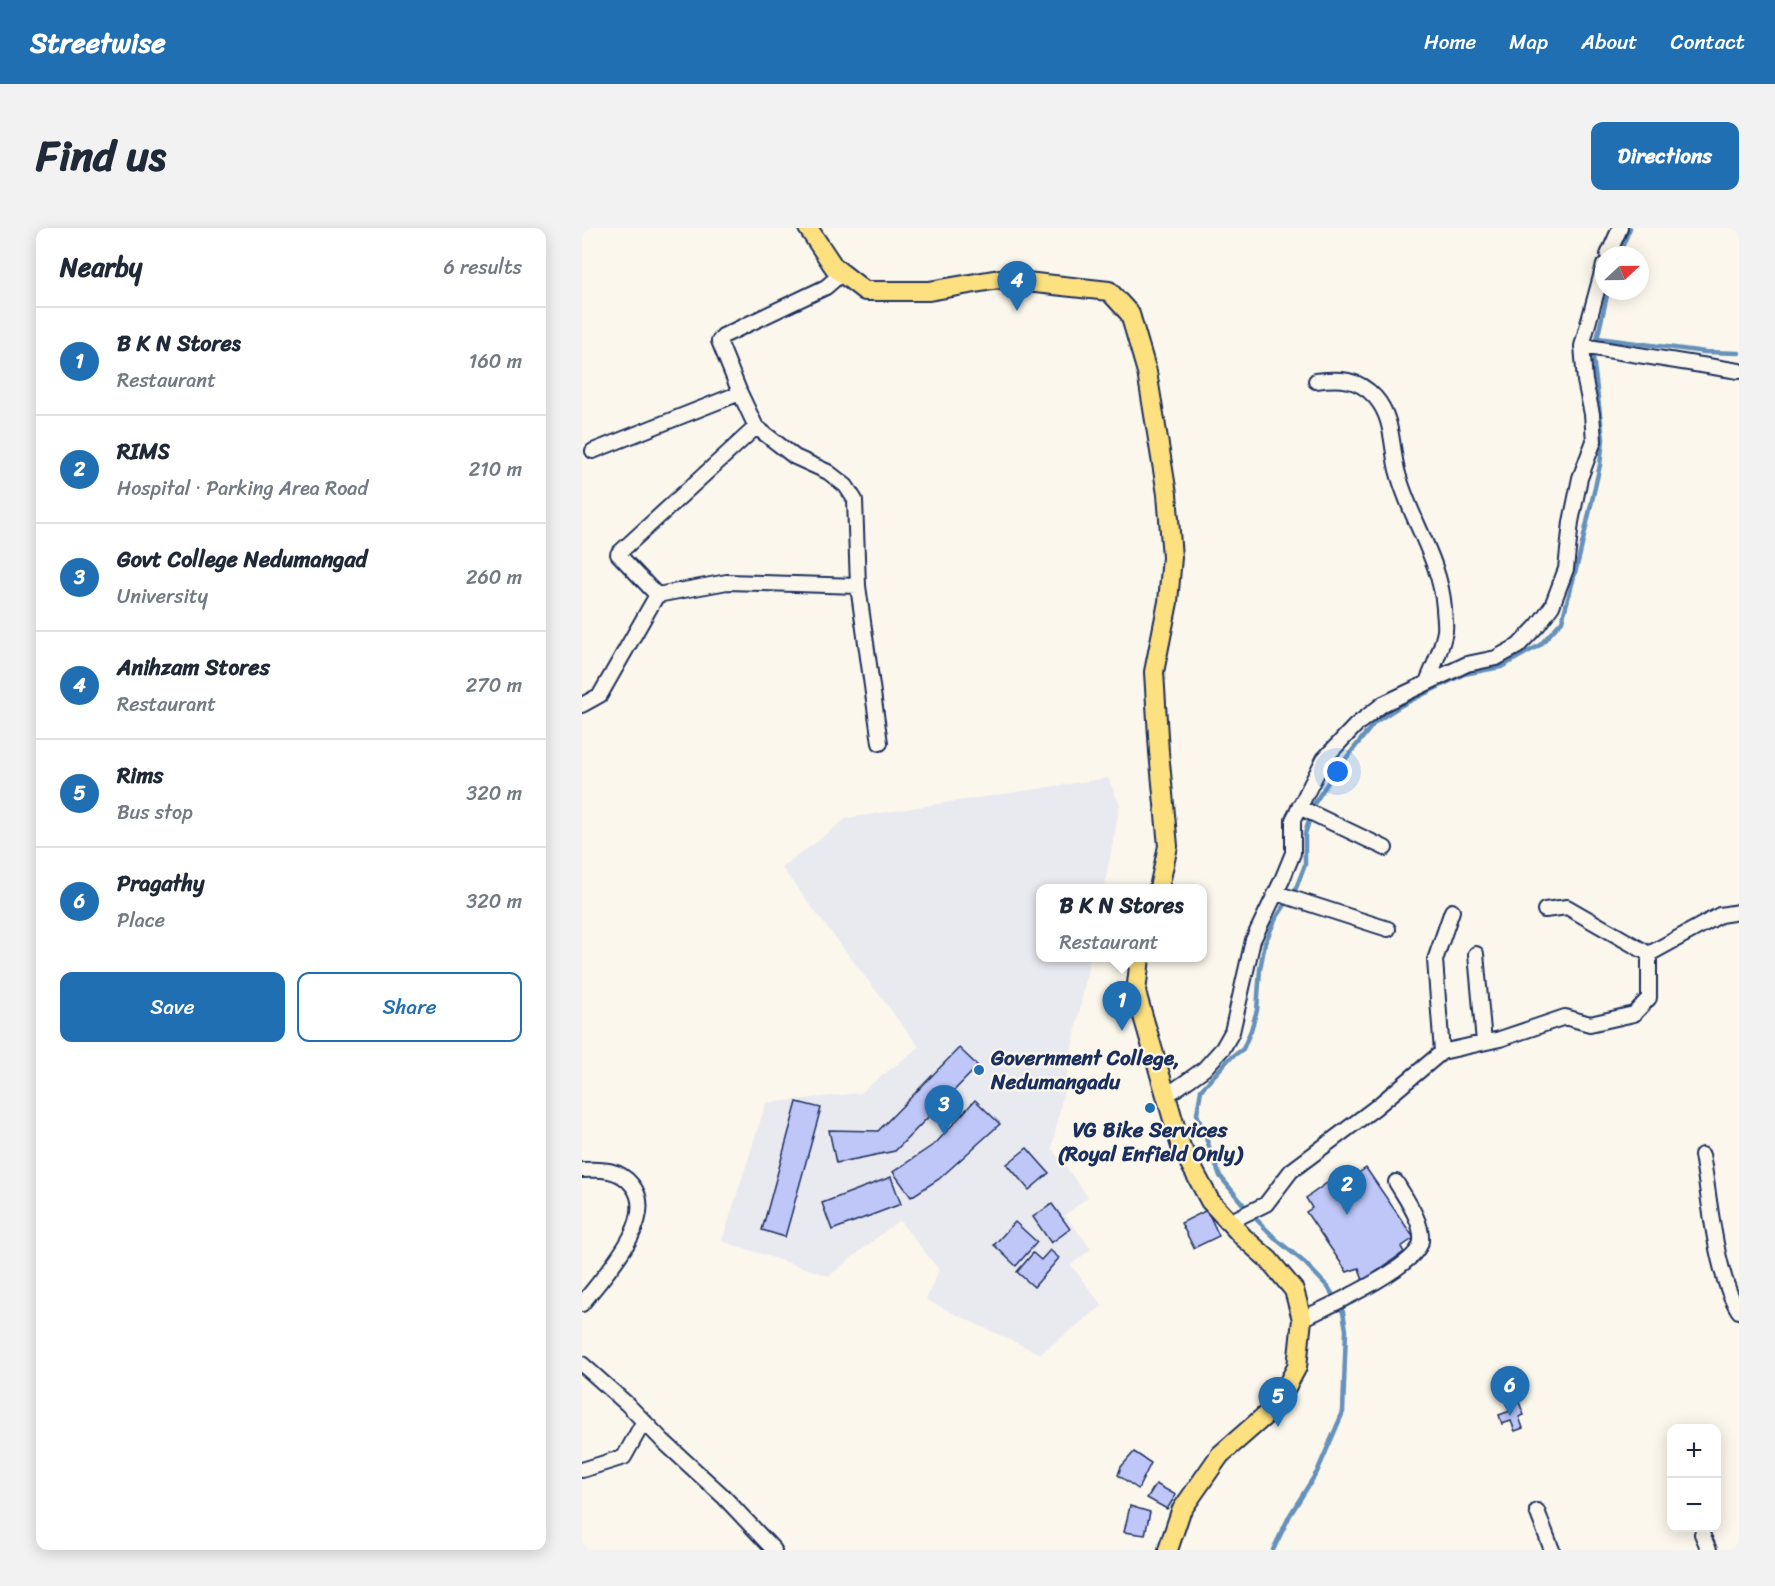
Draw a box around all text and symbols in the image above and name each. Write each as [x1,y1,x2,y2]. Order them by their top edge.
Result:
text: Streetwise [30,18,166,67]
text: Home [1424,23,1476,61]
text: Map [1509,23,1548,61]
text: About [1581,23,1638,61]
text: Contact [1671,23,1745,61]
text: Find us [36,119,166,193]
button: Directions [1591,122,1739,190]
text: Nearby [60,244,142,290]
north arrow [1595,246,1649,300]
text: 6 results [443,250,522,285]
pin: 4 [998,262,1036,311]
text: B K N Stores [117,324,241,363]
text: 1 [75,344,84,379]
text: 160 m [469,344,522,379]
text: Restaurant [117,363,216,398]
text: RIMS [117,432,170,471]
text: 2 [74,452,85,487]
text: 210 m [469,452,522,487]
text: Hospital · Parking Area Road [117,471,368,506]
text: Govt College Nedumangad [117,540,367,579]
text: 3 [74,560,85,595]
text: 260 m [466,560,522,595]
text: University [117,579,208,614]
text: Anihzam Stores [117,648,270,687]
text: 4 [73,668,86,703]
text: 270 m [466,668,522,703]
text: Restaurant [117,687,216,722]
text: Rims [117,756,163,795]
your location [1323,757,1352,786]
text: 5 [73,776,86,811]
text: 320 m [466,776,522,811]
text: Bus stop [117,795,193,830]
text: Pragathy [117,864,204,903]
text: 6 [74,884,85,919]
text: 320 m [466,884,522,919]
popup [1036,884,1207,962]
text: B K N Stores [1060,886,1183,925]
text: Place [117,903,165,938]
text: Restaurant [1060,925,1158,960]
button: Save [60,972,285,1042]
button: Share [297,972,522,1042]
pin: 1 [1102,982,1142,1031]
place label: Government College, Nedumangadu [990,1039,1180,1101]
marker: Government College, Nedumangadu [972,1063,986,1077]
pin: 3 [924,1086,964,1135]
marker: VG Bike Services (Royal Enfield Only) [1143,1101,1157,1115]
place label: VG Bike Services (Royal Enfield Only) [1058,1111,1244,1173]
pin: 2 [1328,1166,1366,1215]
pin: 6 [1490,1366,1530,1416]
pin: 5 [1258,1378,1298,1427]
map controls [1667,1424,1721,1532]
button: + [1667,1424,1721,1478]
button: − [1667,1478,1721,1532]

